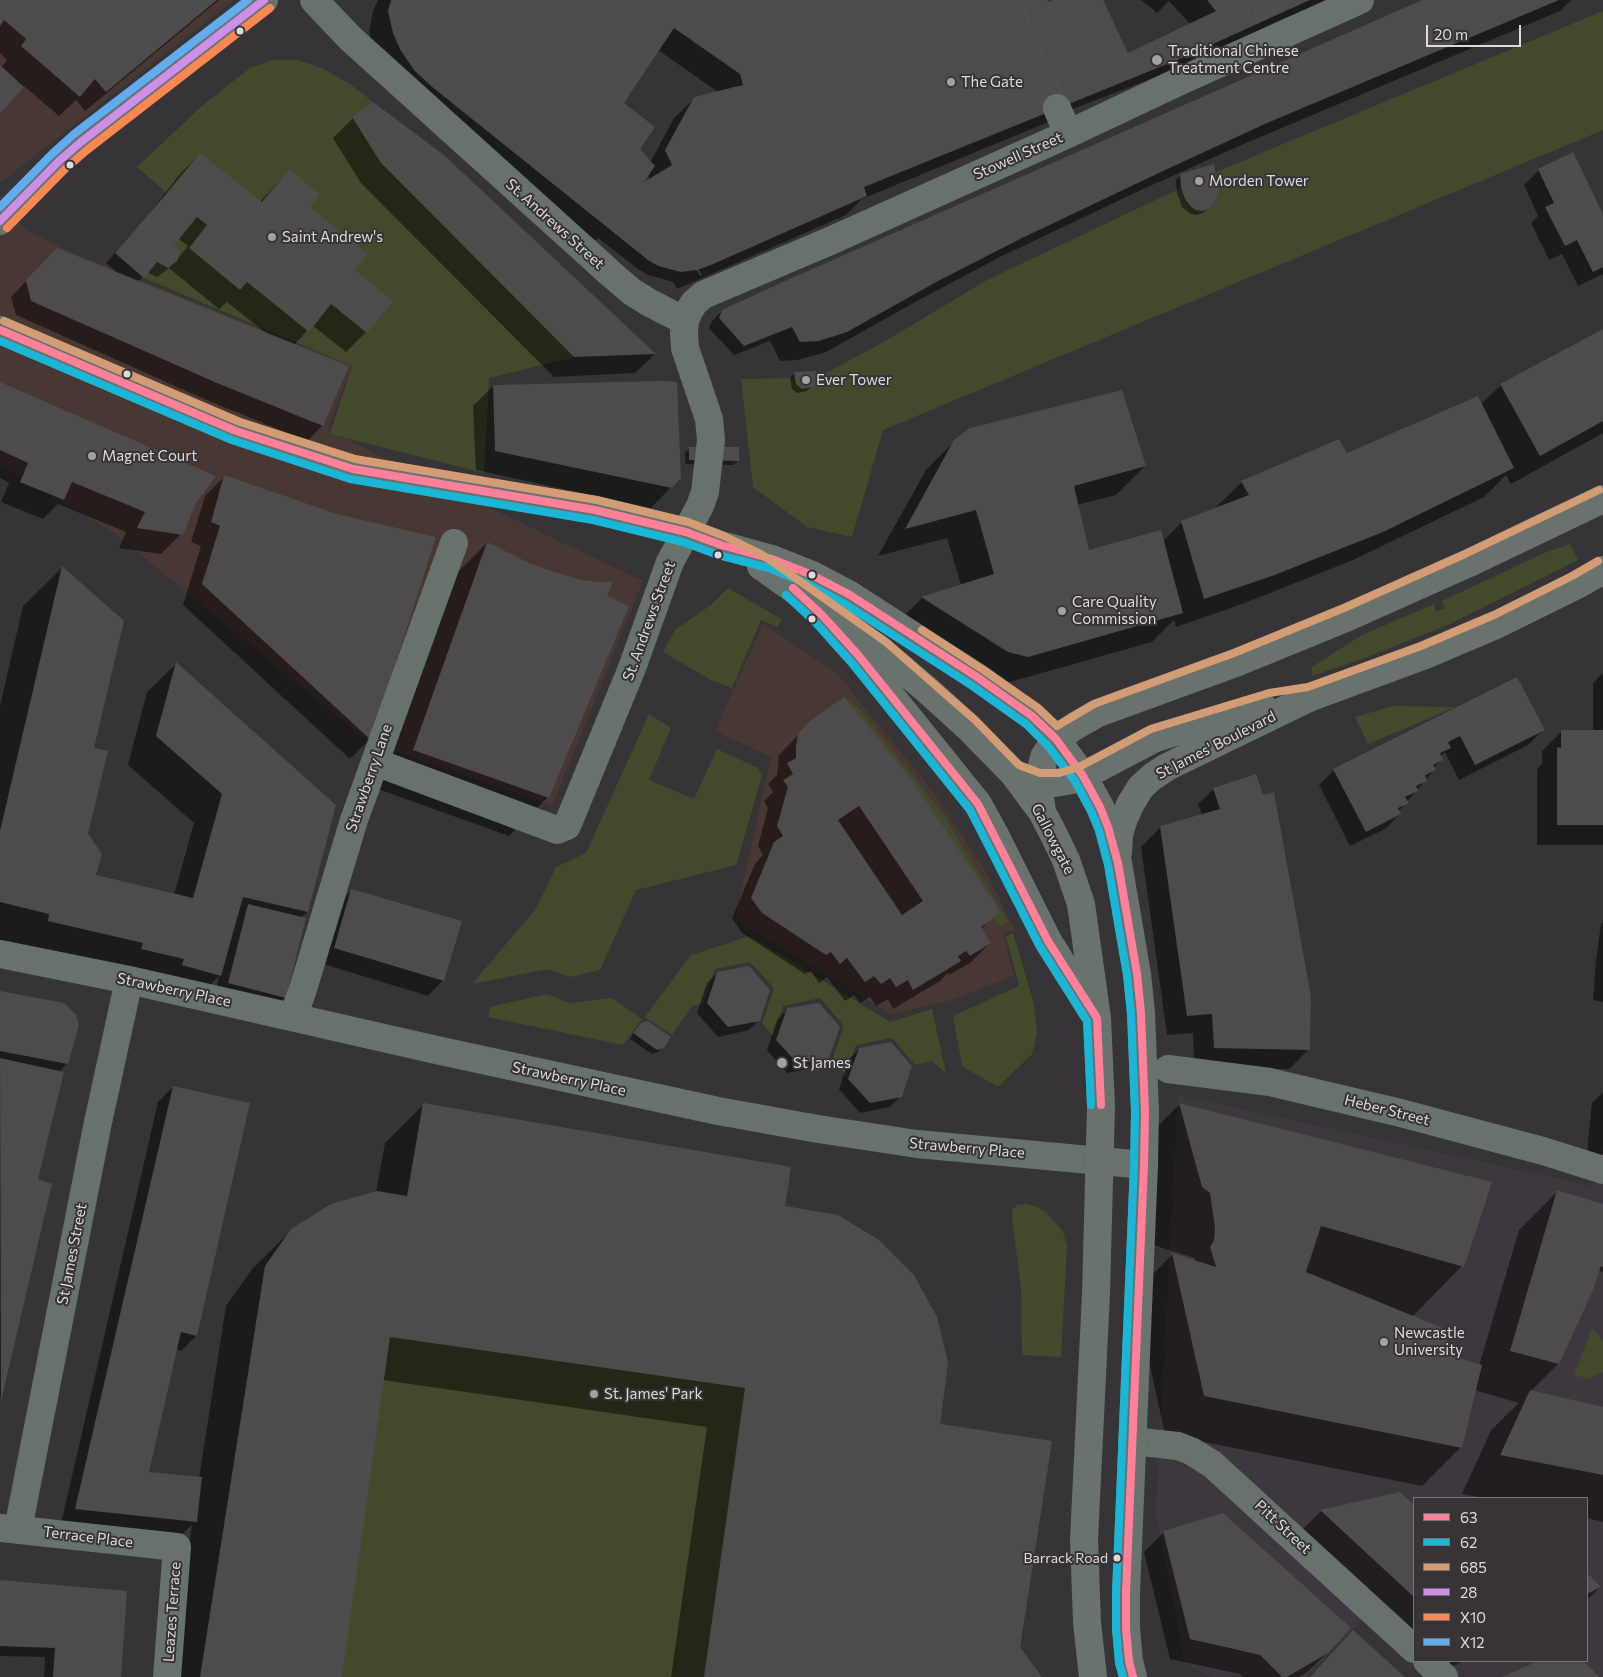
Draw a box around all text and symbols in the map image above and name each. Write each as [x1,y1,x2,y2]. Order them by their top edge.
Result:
scale bar [1428,15,1523,47]
text: 20 m [1434,25,1468,43]
unlabelled marker [235,26,245,36]
place label: Traditional Chinese Treatment Centre [1168,42,1299,77]
marker: Traditional Chinese Treatment Centre [1150,53,1164,67]
place label: The Gate [961,73,1023,91]
marker: The Gate [945,76,957,88]
street label: Stowell Street [971,128,1065,184]
unlabelled marker [65,160,75,170]
place label: Morden Tower [1209,172,1309,190]
street label: St. Andrews Street [502,175,608,273]
marker: Morden Tower [1193,175,1205,187]
place label: Saint Andrew's [282,228,383,246]
marker: Saint Andrew's [266,231,278,243]
unlabelled marker [122,369,132,379]
place label: Ever Tower [816,371,892,389]
marker: Ever Tower [800,374,812,386]
place label: Magnet Court [102,447,197,465]
marker: Magnet Court [86,450,98,462]
unlabelled marker [713,550,723,560]
street label: St. Andrews Street [619,559,679,683]
unlabelled marker [807,570,817,580]
place label: Care Quality Commission [1072,593,1157,628]
marker: Care Quality Commission [1056,605,1068,617]
unlabelled marker [807,614,817,624]
street label: St James' Boulevard [1153,707,1279,783]
street label: Strawberry Lane [342,722,396,834]
street label: Gallowgate [1028,801,1078,877]
street label: Strawberry Place [115,969,233,1011]
place label: St James [793,1054,851,1072]
marker: St James [775,1056,789,1070]
street label: Strawberry Place [510,1058,628,1100]
street label: Heber Street [1343,1091,1431,1129]
street label: Strawberry Place [908,1134,1026,1162]
street label: St James Street [53,1202,91,1306]
place label: Newcastle University [1394,1324,1465,1359]
marker: Newcastle University [1378,1336,1390,1348]
place label: St. James' Park [604,1385,703,1403]
marker: St. James' Park [588,1388,600,1400]
street label: Pitt Street [1251,1496,1315,1558]
legend [1413,1497,1588,1662]
text: 63 [1460,1508,1478,1526]
street label: Terrace Place [42,1523,134,1551]
text: 62 [1460,1533,1477,1551]
place label: Barrack Road [1023,1550,1108,1566]
marker: Barrack Road [1112,1553,1122,1563]
text: 685 [1460,1558,1487,1576]
street label: Leazes Terrace [160,1561,184,1663]
text: 28 [1460,1583,1477,1601]
text: X10 [1460,1608,1486,1626]
text: X12 [1460,1633,1485,1651]

